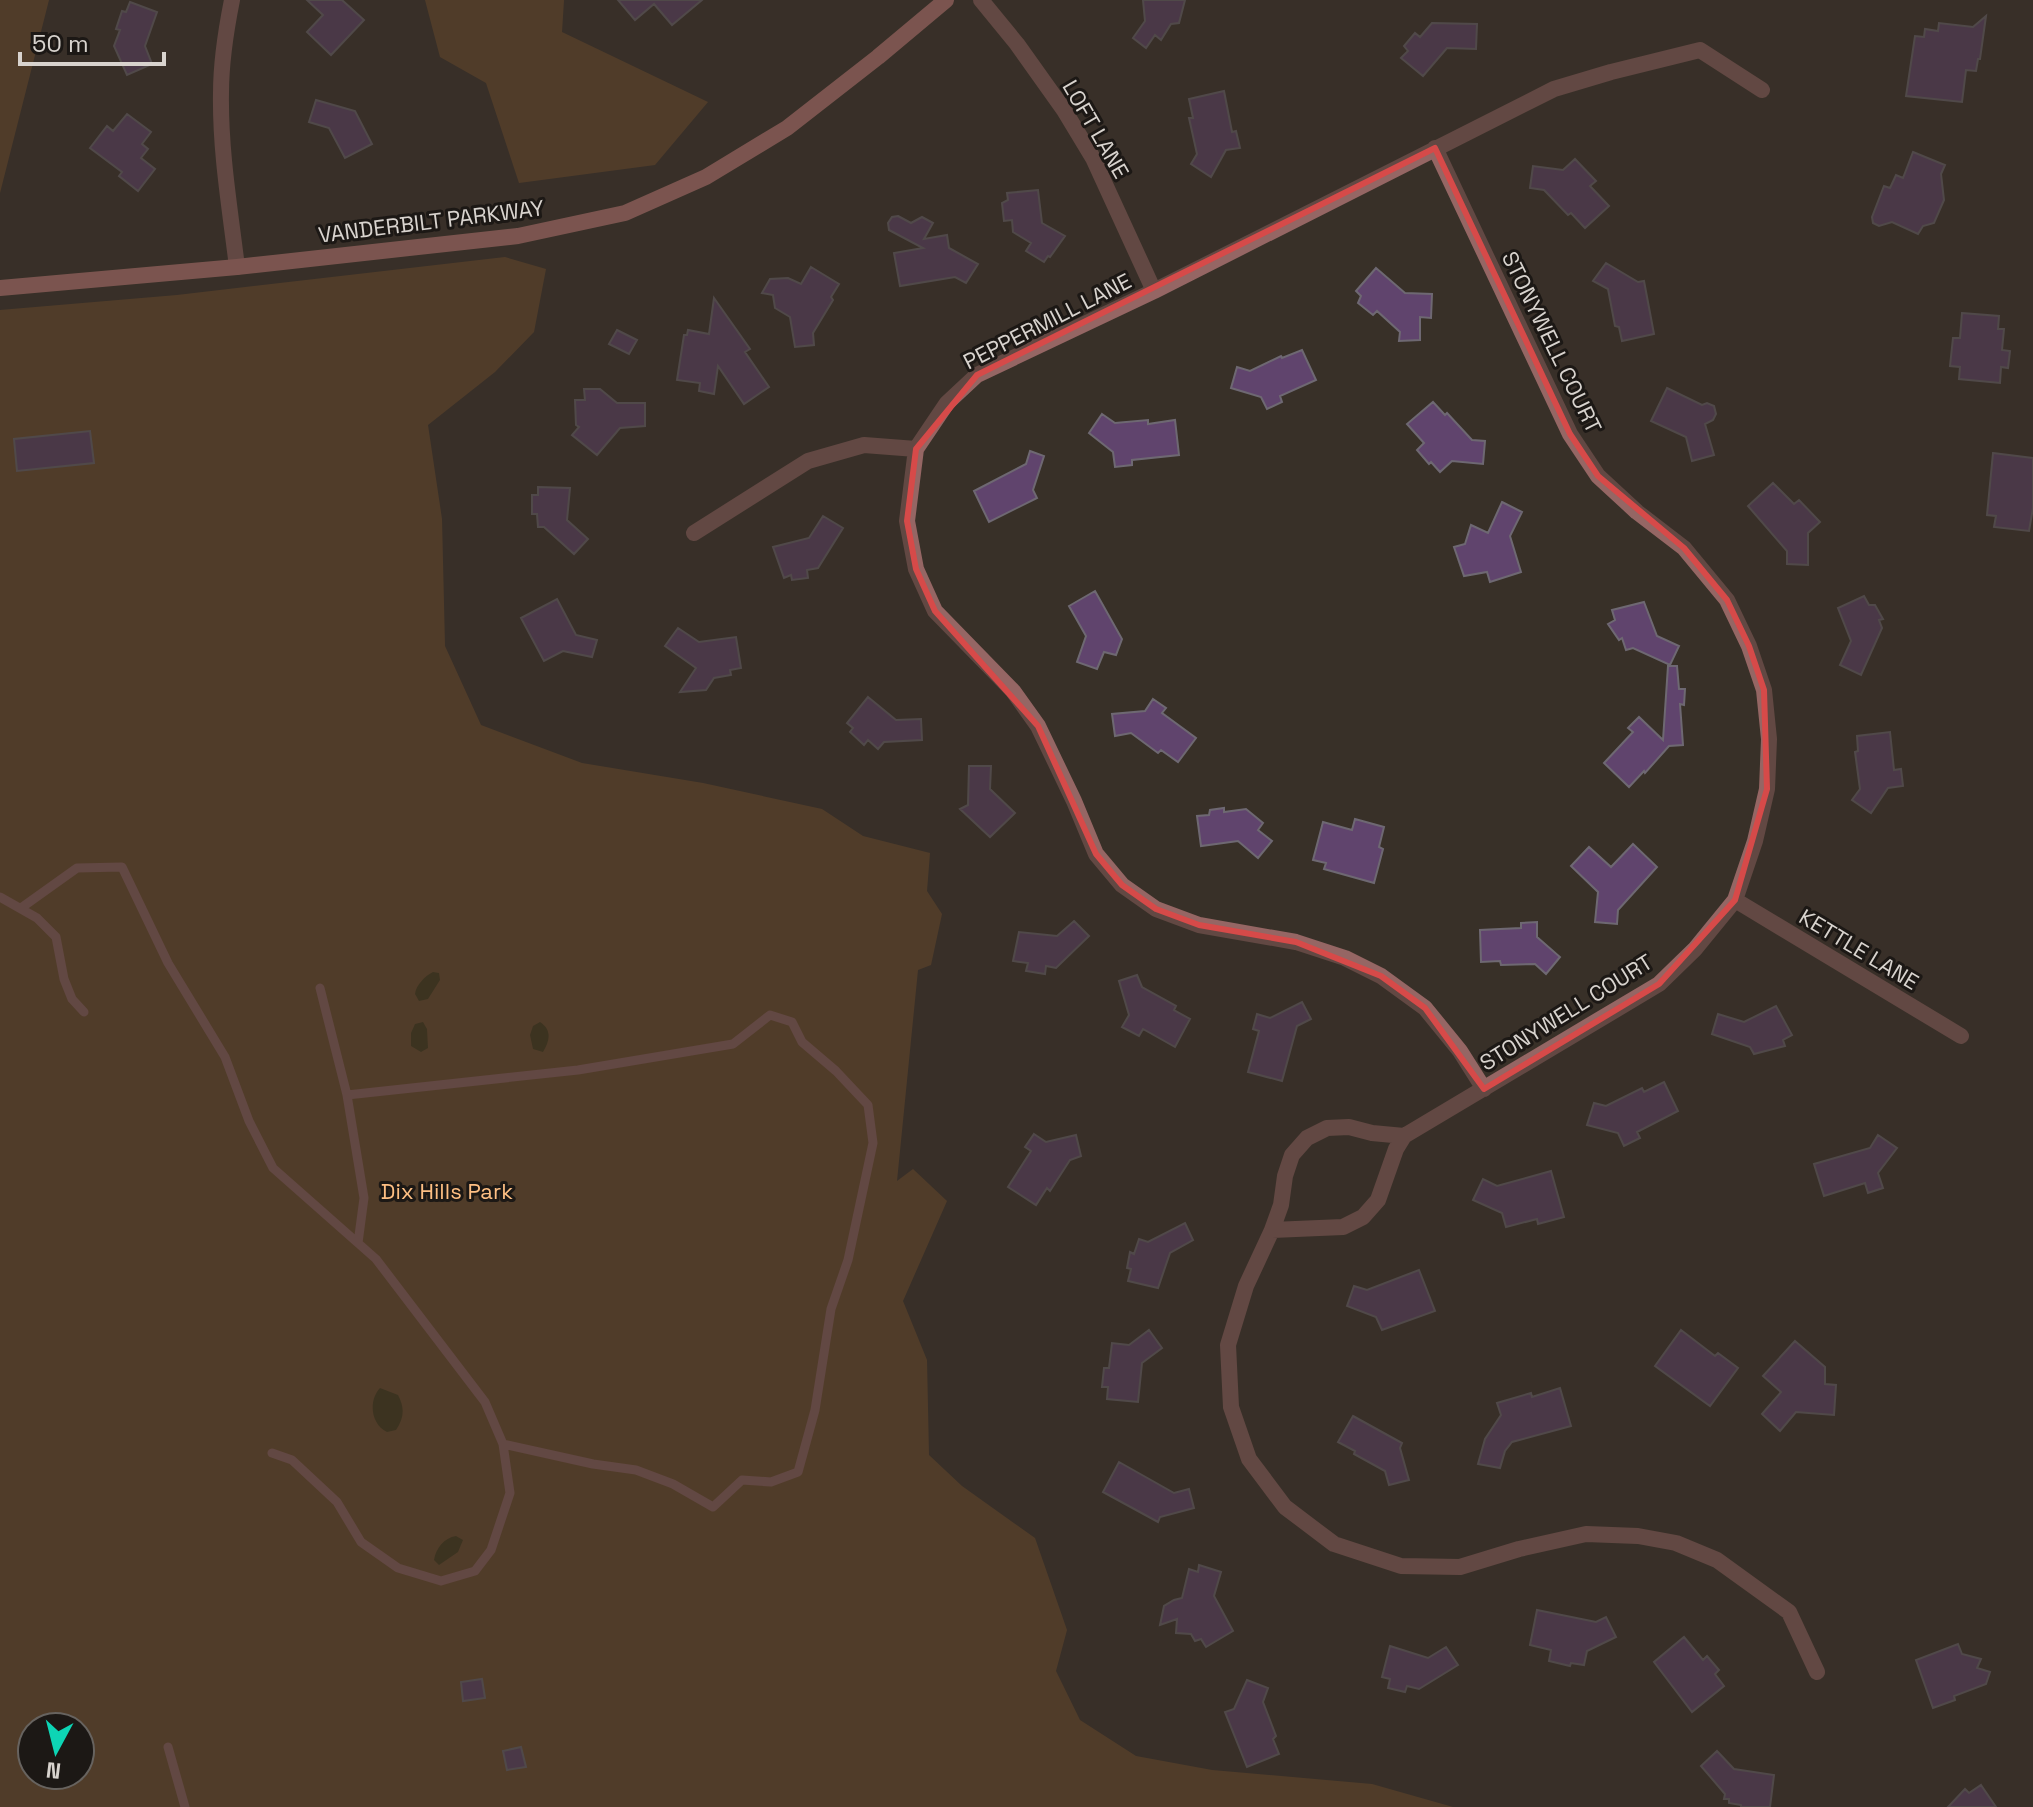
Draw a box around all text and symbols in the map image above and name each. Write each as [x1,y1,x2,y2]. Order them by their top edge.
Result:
scale bar [20,16,164,66]
text: 50 m [32,28,89,59]
street label: LOFT LANE [1057,75,1135,183]
street label: VANDERBILT PARKWAY [317,193,546,249]
street label: STONYWELL COURT [1496,247,1608,437]
street label: PEPPERMILL LANE [958,267,1136,375]
street label: KETTLE LANE [1794,902,1924,996]
street label: STONYWELL COURT [1474,947,1658,1077]
park label: Dix Hills Park [381,1177,513,1205]
north arrow [16,1711,96,1791]
text: N [45,1756,63,1786]

